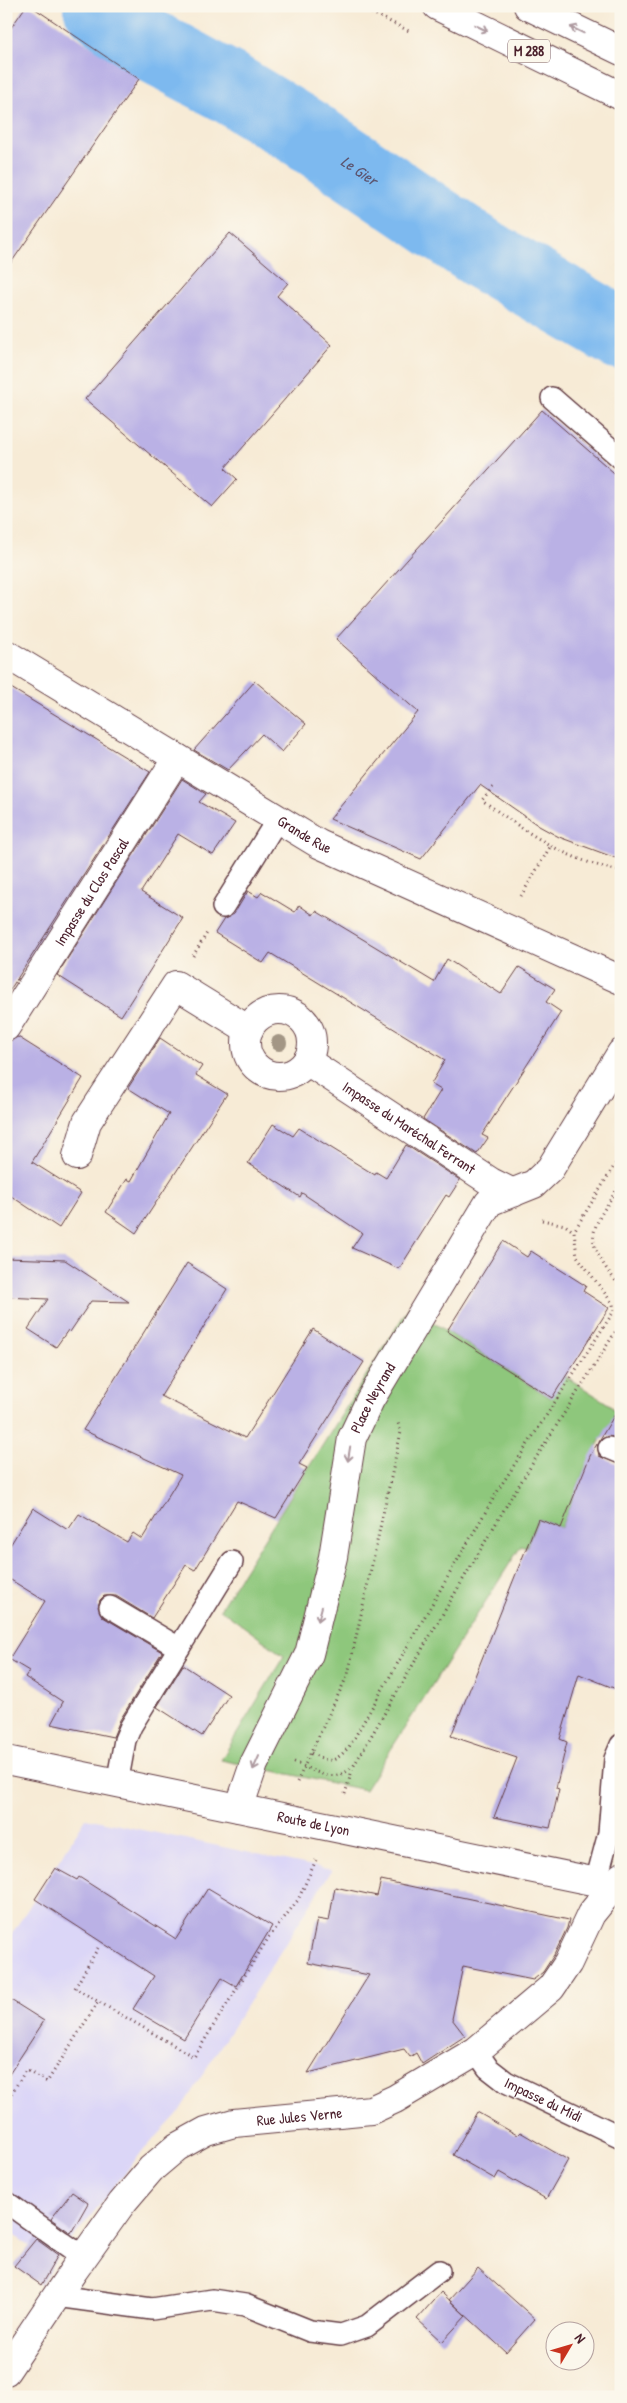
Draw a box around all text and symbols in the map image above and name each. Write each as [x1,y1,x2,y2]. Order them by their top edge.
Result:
one-way arrow [473,24,488,33]
one-way arrow [570,25,585,34]
road number: M 288 [508,40,550,62]
water label: Le Gier [337,150,384,192]
street label: Grande Rue [274,810,335,858]
street label: Impasse du Clos Pascal [49,834,134,950]
street label: Impasse du Maréchal Ferrant [338,1076,481,1180]
street label: Place Neyrand [345,1359,400,1436]
one-way arrow [344,1446,354,1462]
one-way arrow [315,1606,324,1622]
one-way arrow [250,1755,260,1770]
street label: Route de Lyon [275,1805,352,1841]
street label: Impasse du Midi [501,2072,586,2127]
street label: Rue Jules Verne [256,2102,343,2131]
north arrow [544,2320,594,2370]
text: N [571,2329,591,2347]

